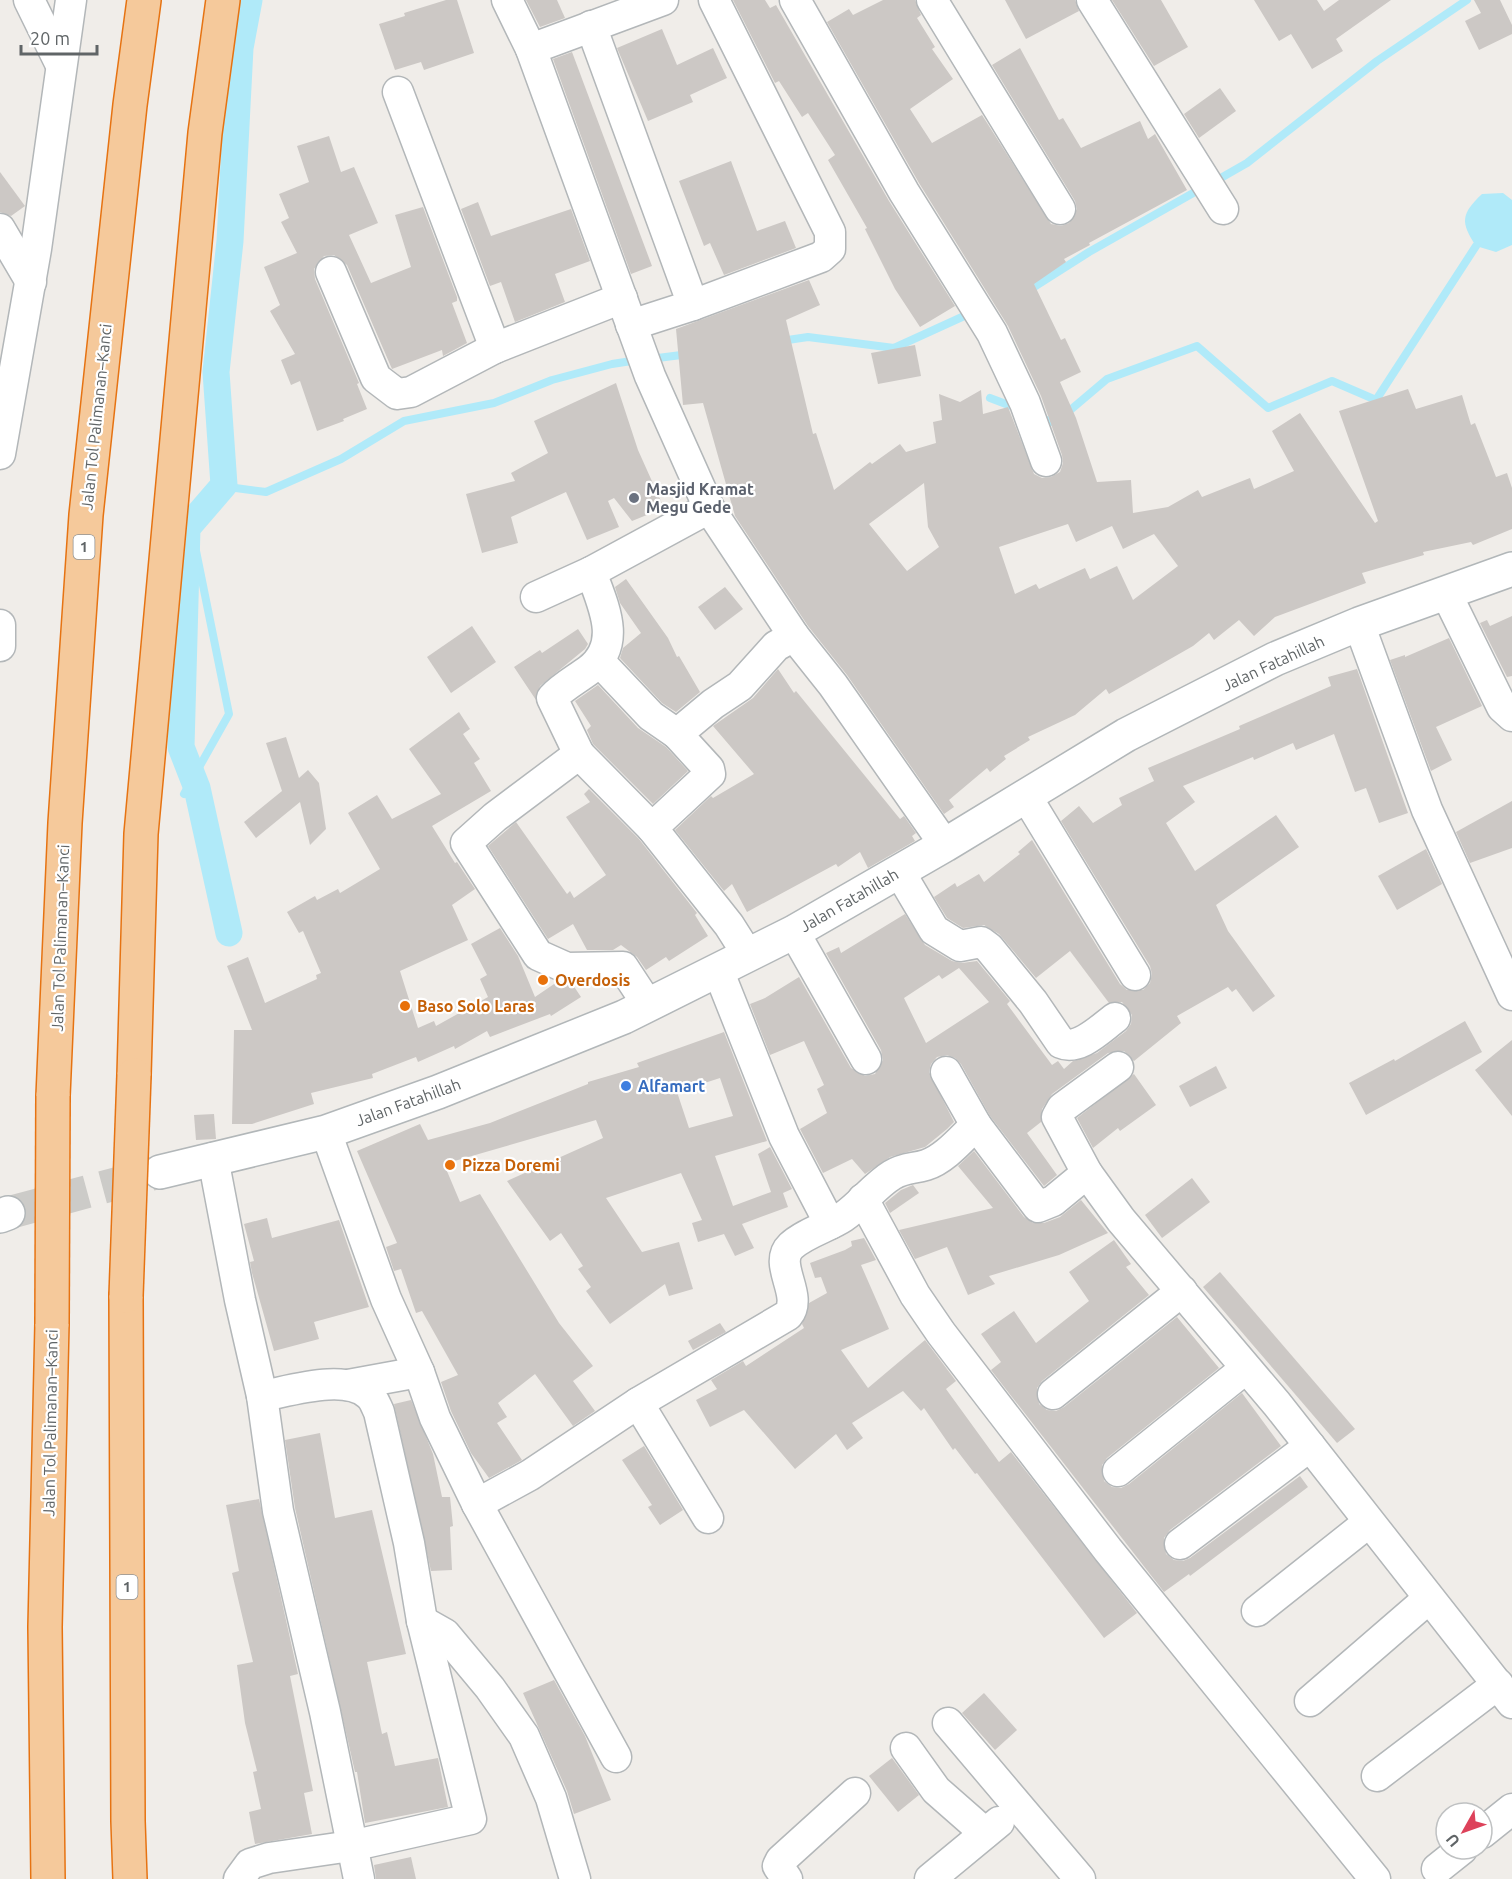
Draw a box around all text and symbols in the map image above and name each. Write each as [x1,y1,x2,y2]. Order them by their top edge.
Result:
scale bar [21,18,98,56]
text: 20 m [30,28,70,48]
street label: Jalan Tol Palimanan–Kanci [77,323,115,511]
place label: Masjid Kramat Megu Gede [646,480,754,516]
marker: Masjid Kramat Megu Gede [627,491,641,505]
road number: 1 [74,535,94,559]
street label: Jalan Fatahillah [1219,631,1327,695]
street label: Jalan Tol Palimanan–Kanci [48,844,72,1032]
street label: Jalan Fatahillah [797,865,901,935]
place label: Overdosis [555,971,630,989]
marker: Overdosis [536,973,550,987]
place label: Baso Solo Laras [417,997,535,1015]
marker: Baso Solo Laras [398,999,412,1013]
street label: Jalan Fatahillah [353,1075,463,1129]
place label: Alfamart [638,1077,705,1095]
marker: Alfamart [619,1079,633,1093]
place label: Pizza Doremi [462,1156,560,1174]
marker: Pizza Doremi [443,1158,457,1172]
street label: Jalan Tol Palimanan–Kanci [39,1329,61,1517]
road number: 1 [116,1575,138,1599]
north arrow [1434,1801,1494,1861]
text: U [1442,1831,1463,1851]

